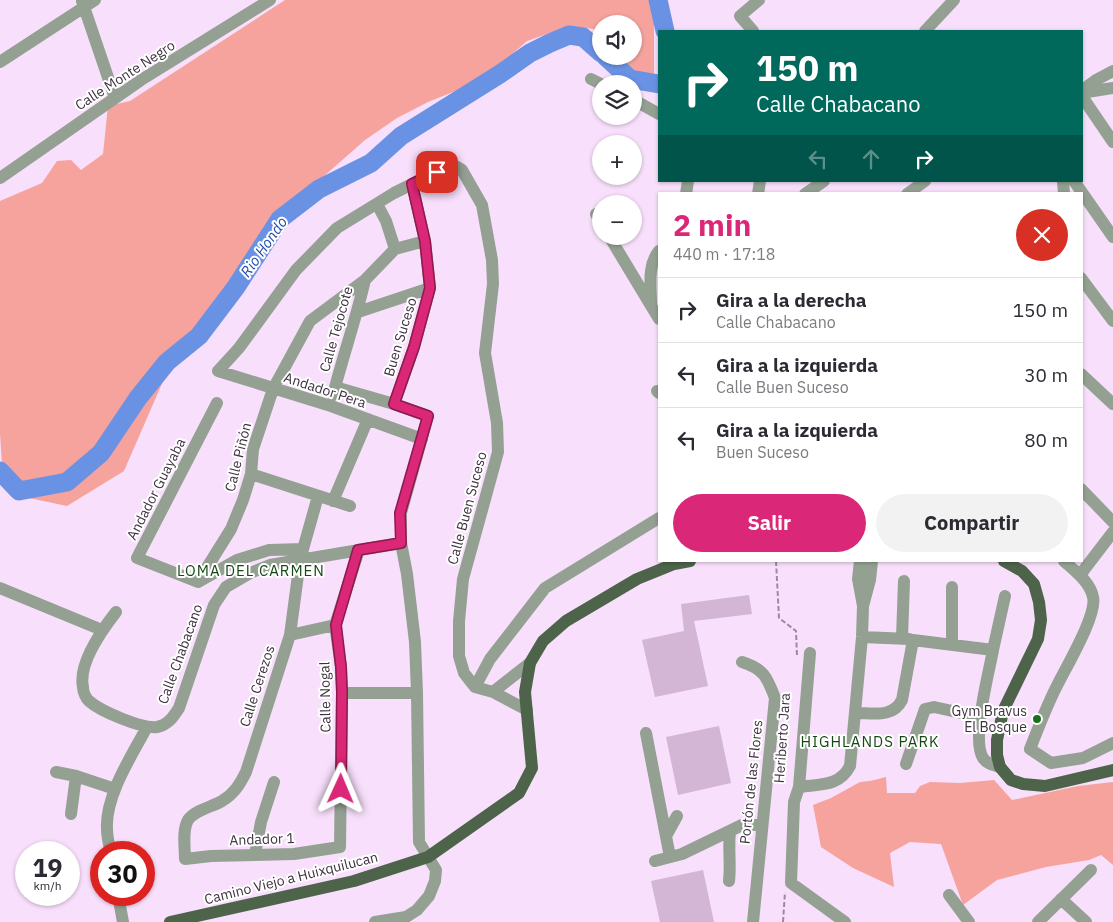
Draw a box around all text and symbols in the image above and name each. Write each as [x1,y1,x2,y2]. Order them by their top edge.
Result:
map controls [592,15,642,245]
button: sound [592,15,642,65]
street label: Calle Monte Negro [72,36,179,114]
text: 150 m [756,45,859,91]
icon: right [673,50,738,115]
button: layers [592,75,642,125]
text: Calle Chabacano [756,89,921,118]
button: + [592,135,642,185]
icon: left [804,145,832,173]
icon: ahead [857,145,885,173]
icon: right [910,145,938,173]
pin [416,151,458,193]
icon: arrive [423,158,451,186]
button: − [592,195,642,245]
text: 2 min [673,205,751,244]
button: close [1016,209,1068,261]
water label: Rio Hondo [236,213,291,280]
text: 440 m · 17:18 [673,244,775,264]
street label: Calle Tejocote [315,284,357,374]
text: Gira a la derecha [716,288,867,312]
street label: Buen Suceso [379,295,421,379]
icon: right [673,296,701,324]
text: 150 m [1013,298,1068,322]
text: Calle Chabacano [716,312,836,332]
text: Gira a la izquierda [716,353,878,377]
icon: left [673,361,701,389]
text: 30 m [1024,363,1068,387]
street label: Andador Pera [282,368,369,412]
text: Calle Buen Suceso [716,377,849,397]
text: Gira a la izquierda [716,418,878,442]
street label: Calle Piñón [221,421,255,493]
icon: left [673,426,701,454]
text: 80 m [1024,428,1068,452]
street label: Andador Guayaba [123,435,190,543]
text: Buen Suceso [716,442,809,462]
street label: Calle Buen Suceso [443,449,491,566]
button: Salir [673,494,866,552]
button: Compartir [876,494,1068,552]
district label: LOMA DEL CARMEN [177,561,325,580]
street label: Calle Chabacano [154,602,206,706]
street label: Calle Cerezos [235,643,279,729]
street label: Calle Nogal [315,661,335,733]
street label: Heriberto Jara [770,692,794,784]
place label: Gym Bravus El Bosque [952,702,1027,736]
marker: Gym Bravus El Bosque [1031,713,1043,725]
street label: Portón de las Flores [736,719,766,845]
district label: HIGHLANDS PARK [800,732,940,751]
position arrow [314,762,366,814]
street label: Andador 1 [229,829,295,849]
speed limit sign: 30 [90,841,155,906]
street label: Camino Viejo a Huixquilucan [202,848,380,908]
text: 19 [32,851,63,884]
text: km/h [33,878,62,893]

